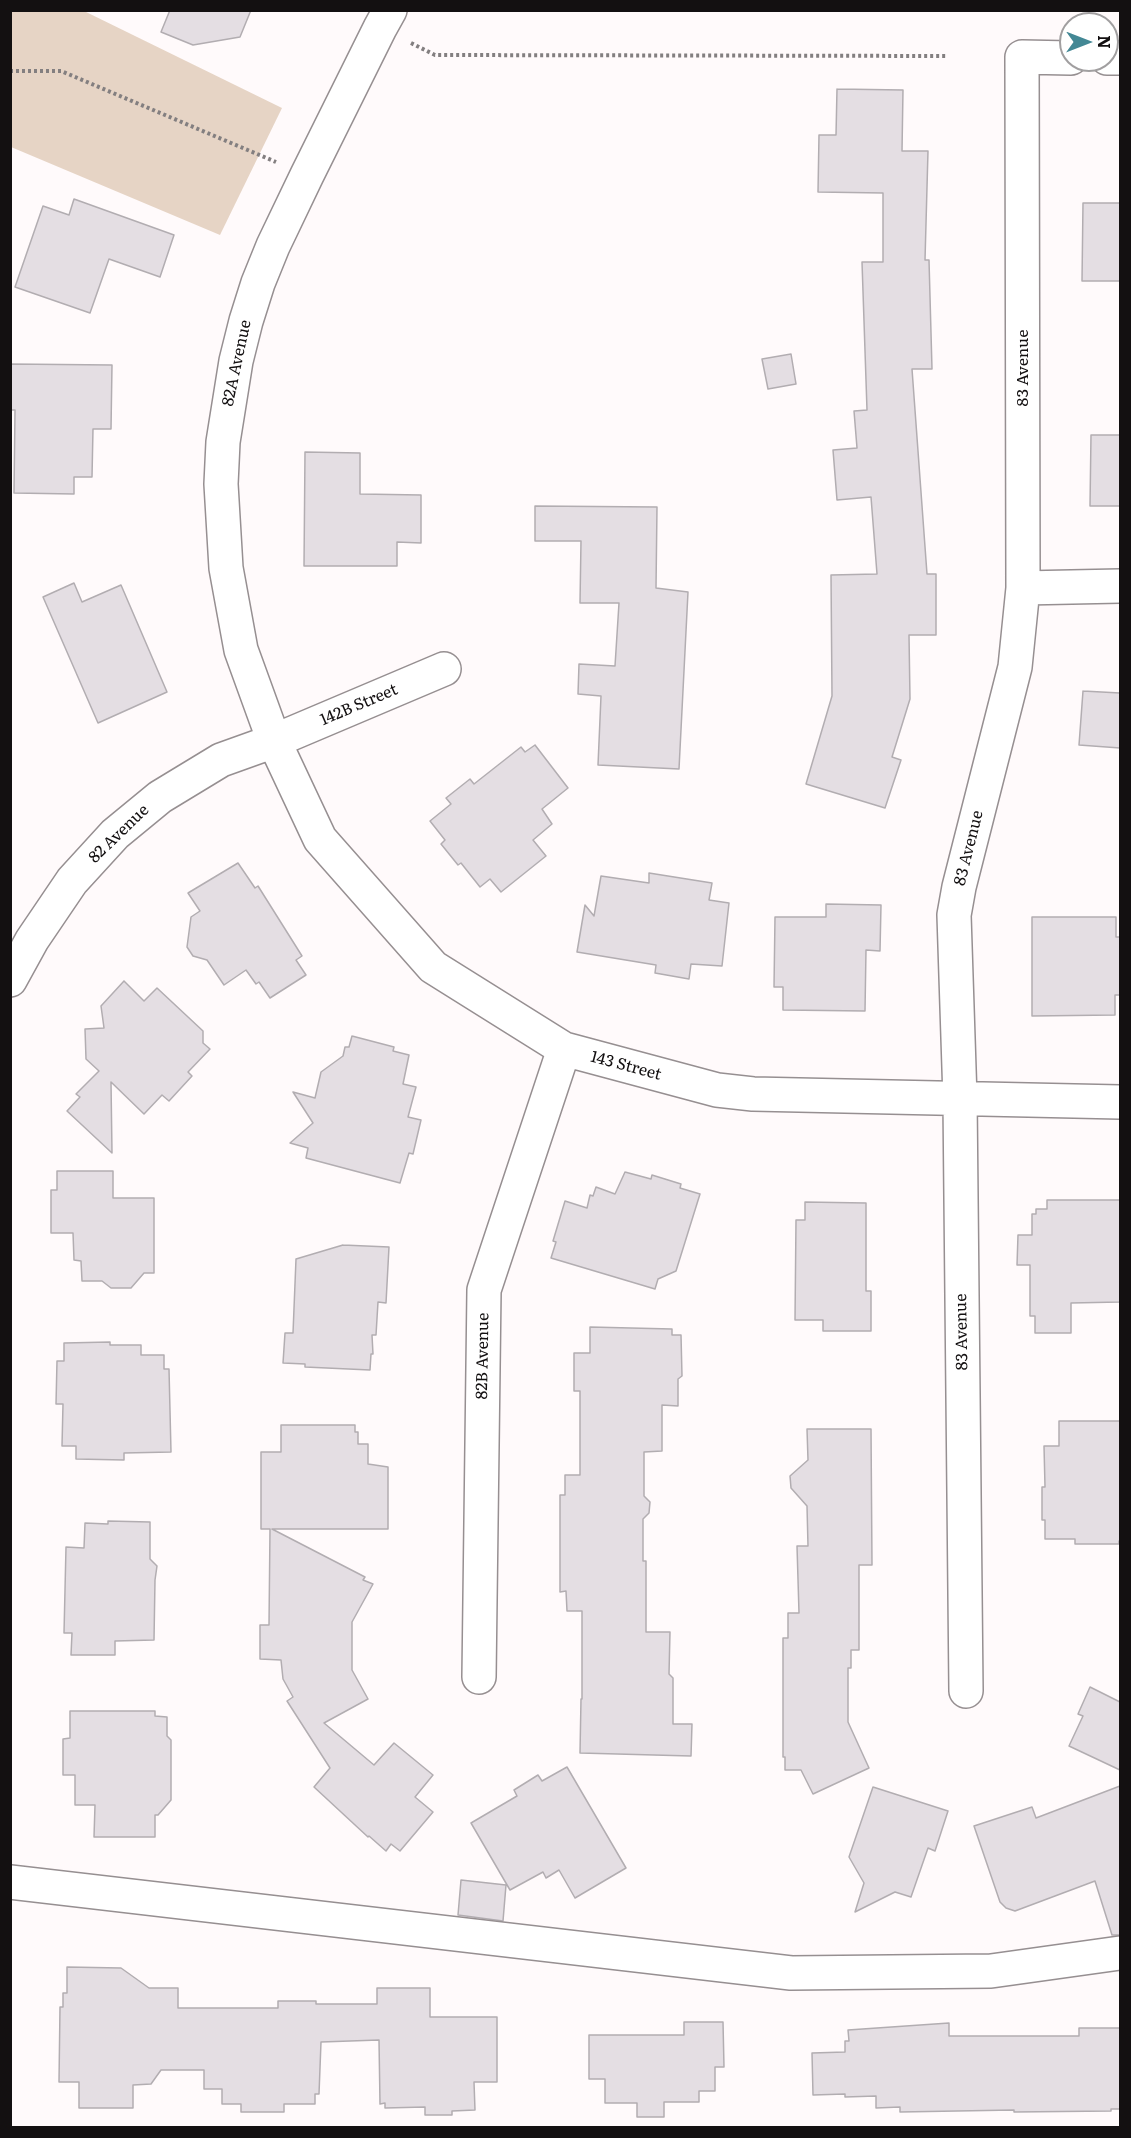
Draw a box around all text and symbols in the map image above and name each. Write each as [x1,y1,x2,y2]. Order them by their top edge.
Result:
north arrow [1059,12,1119,72]
text: N [1093,35,1117,49]
street label: 82A Avenue [218,318,256,408]
street label: 83 Avenue [1013,330,1033,406]
street label: 142B Street [317,680,401,730]
street label: 82 Avenue [85,801,153,867]
street label: 83 Avenue [950,808,988,888]
street label: 143 Street [589,1047,663,1085]
street label: 83 Avenue [952,1293,972,1371]
street label: 82B Avenue [473,1313,493,1399]

